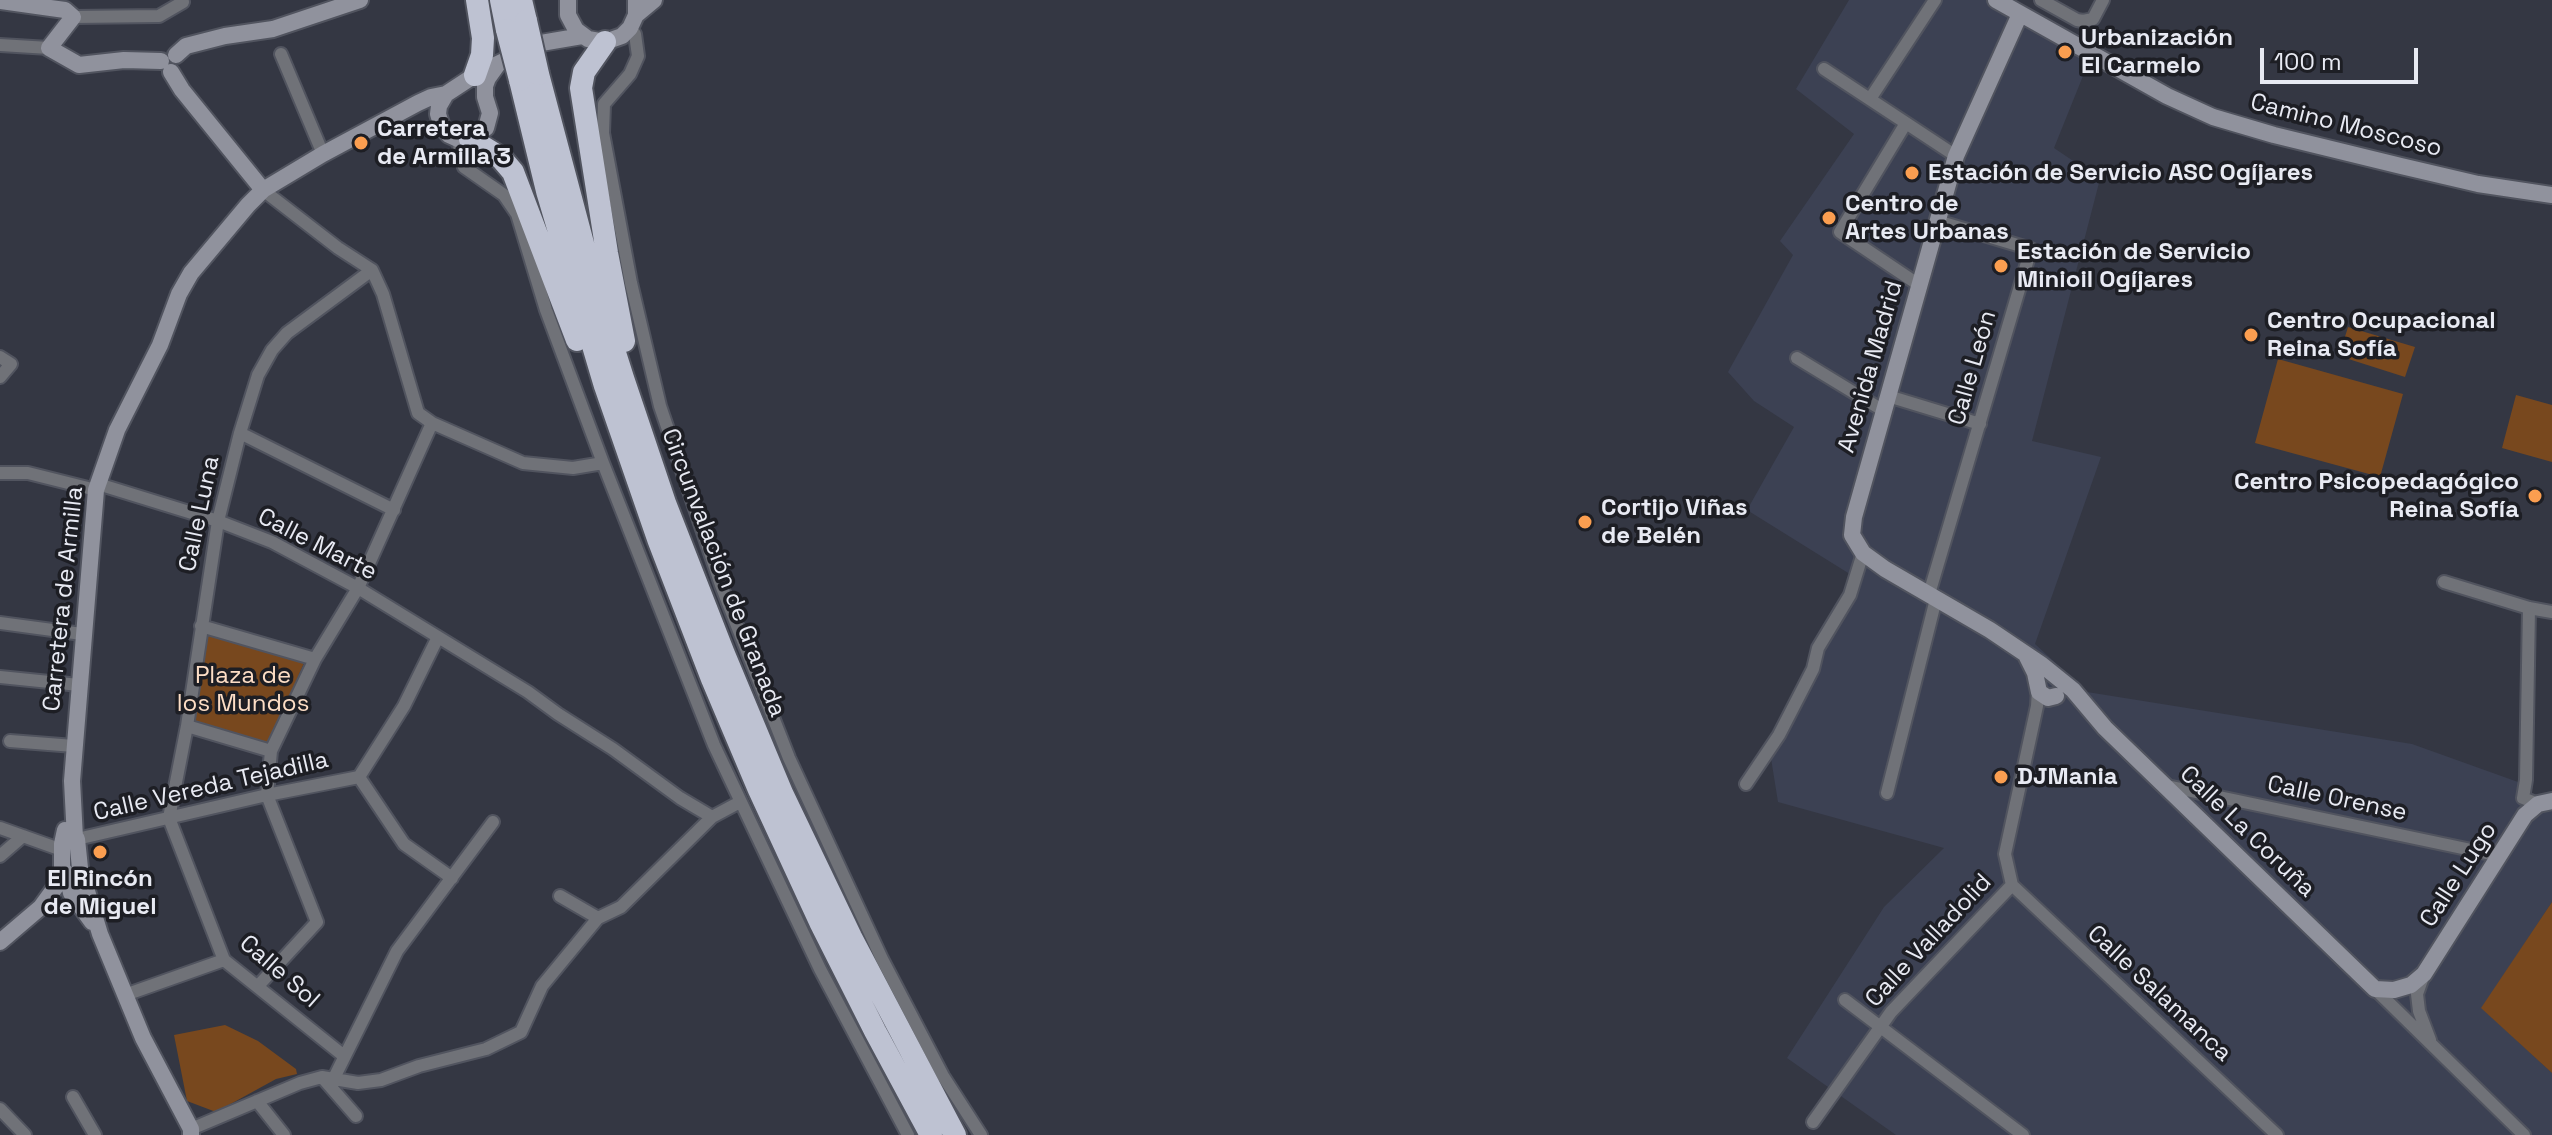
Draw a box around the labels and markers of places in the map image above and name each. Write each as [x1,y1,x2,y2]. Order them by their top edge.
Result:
place label: Urbanización El Carmelo [2081,24,2233,80]
marker: Urbanización El Carmelo [2056,43,2074,61]
place label: Carretera de Armilla 3 [377,115,511,171]
marker: Carretera de Armilla 3 [352,134,370,152]
place label: Estación de Servicio ASC Ogíjares [1928,159,2313,187]
marker: Estación de Servicio ASC Ogíjares [1903,164,1921,182]
place label: Centro de Artes Urbanas [1845,190,2009,246]
marker: Centro de Artes Urbanas [1820,209,1838,227]
place label: Estación de Servicio Minioil Ogíjares [2017,238,2251,294]
marker: Estación de Servicio Minioil Ogíjares [1992,257,2010,275]
place label: Centro Ocupacional Reina Sofía [2267,307,2496,363]
marker: Centro Ocupacional Reina Sofía [2242,326,2260,344]
place label: Centro Psicopedagógico Reina Sofía [2234,468,2519,524]
marker: Centro Psicopedagógico Reina Sofía [2526,487,2544,505]
place label: Cortijo Viñas de Belén [1601,494,1748,550]
marker: Cortijo Viñas de Belén [1576,513,1594,531]
place label: DJMania [2017,763,2118,791]
marker: DJMania [1992,768,2010,786]
marker: El Rincón de Miguel [91,843,109,861]
place label: El Rincón de Miguel [43,865,157,921]

